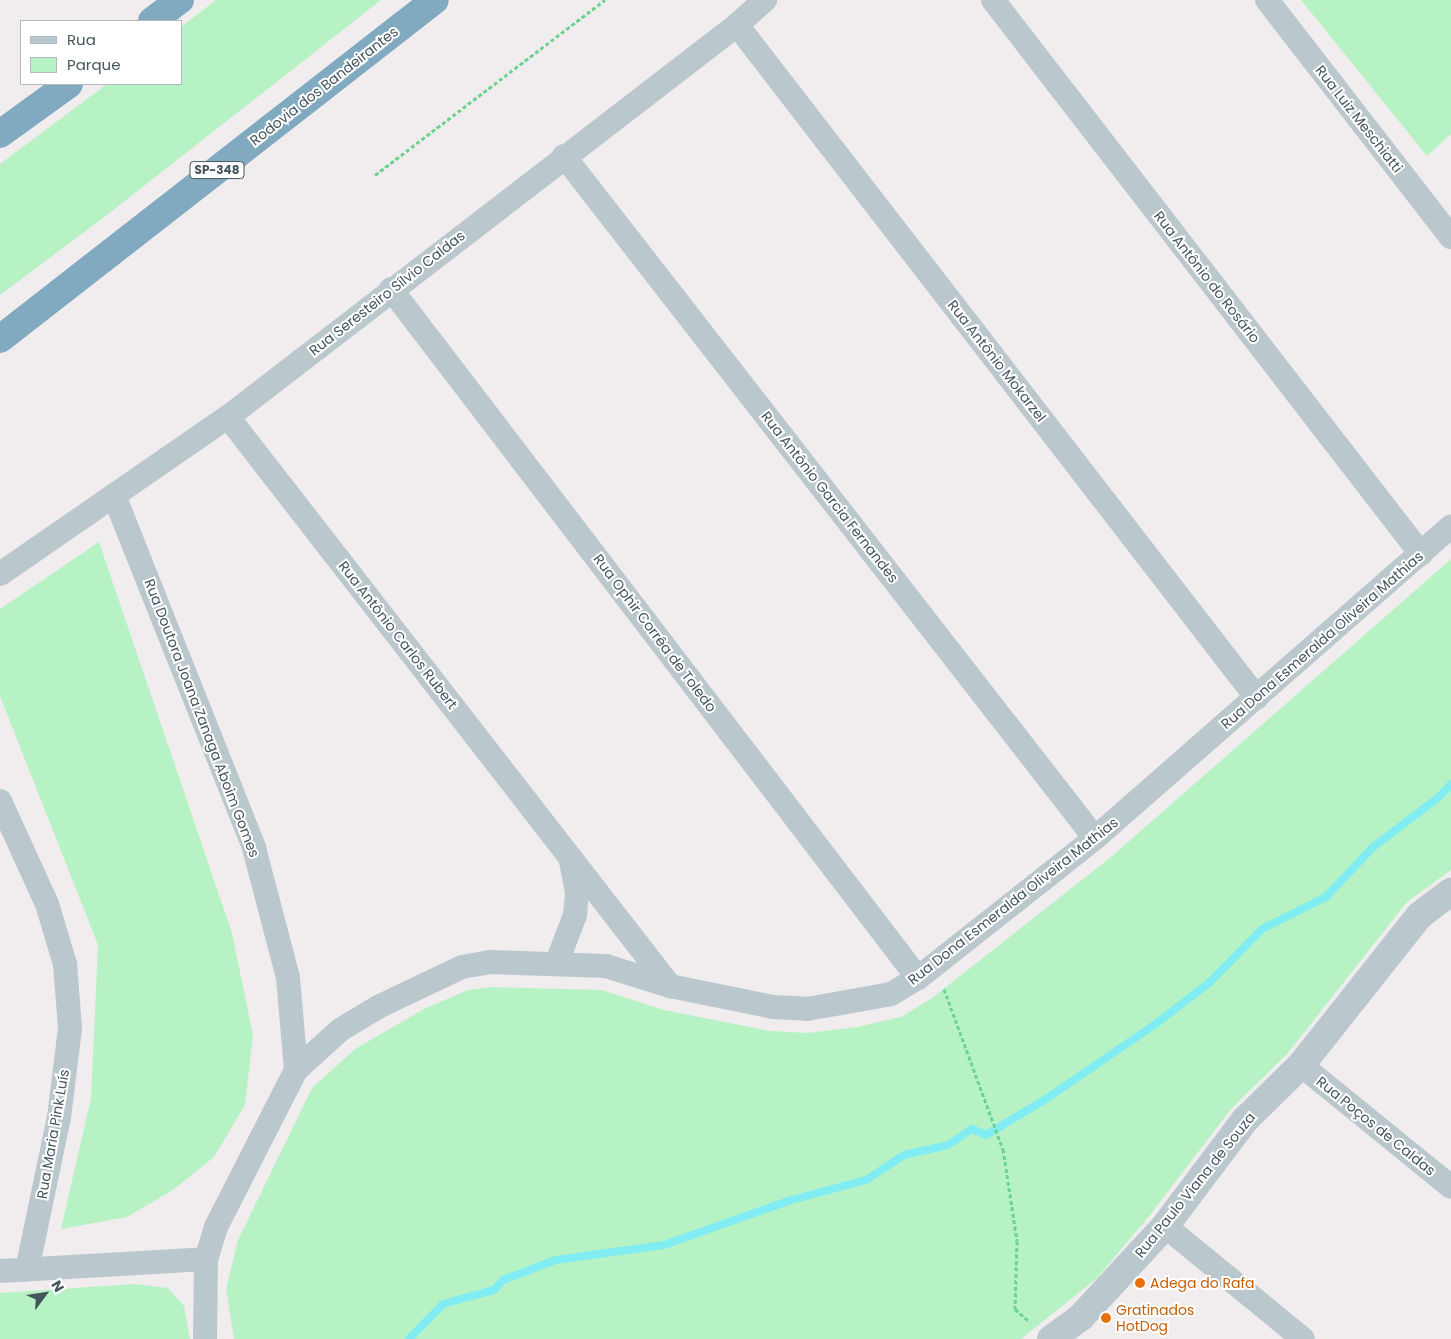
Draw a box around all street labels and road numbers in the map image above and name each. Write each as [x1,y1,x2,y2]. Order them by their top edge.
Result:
street label: Rodovia dos Bandeirantes [247,23,401,149]
street label: Rua Luiz Meschiatti [1312,62,1406,176]
road number: SP-348 [190,160,244,180]
street label: Rua Antônio do Rosário [1150,208,1264,346]
street label: Rua Seresteiro Sílvio Caldas [306,227,468,359]
street label: Rua Antônio Mokarzel [944,297,1050,425]
street label: Rua Antônio Garcia Fernandes [758,408,902,586]
street label: Rua Dona Esmeralda Oliveira Mathias [1218,548,1426,732]
street label: Rua Ophir Corrêa de Toledo [590,551,720,715]
street label: Rua Antônio Carlos Rubert [335,558,461,712]
street label: Rua Doutora Joana Zanaga Aboim Gomes [141,576,263,860]
street label: Rua Dona Esmeralda Oliveira Mathias [905,814,1121,988]
street label: Rua Maria Pink Luís [33,1068,73,1200]
street label: Rua Poços de Caldas [1313,1073,1439,1179]
street label: Rua Paulo Viana de Souza [1131,1109,1259,1261]

